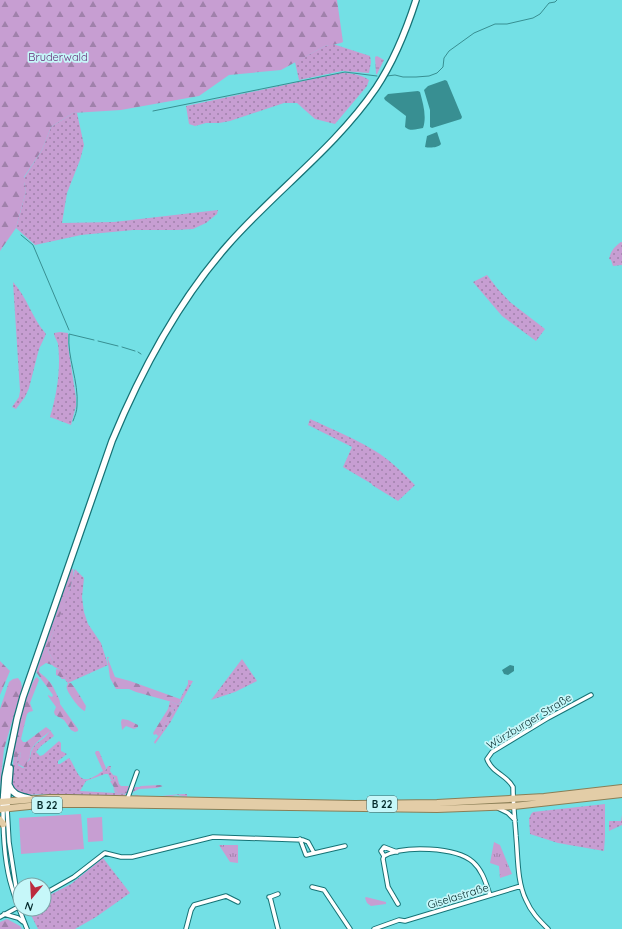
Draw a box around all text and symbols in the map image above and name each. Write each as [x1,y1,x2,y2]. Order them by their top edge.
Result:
park label: Bruderwald [28,50,88,64]
street label: Würzburger Straße [484,690,574,752]
road number: B 22 [367,796,397,812]
road number: B 22 [32,797,62,813]
north arrow [12,877,52,917]
street label: Giselastraße [426,880,490,912]
text: N [23,899,35,914]

